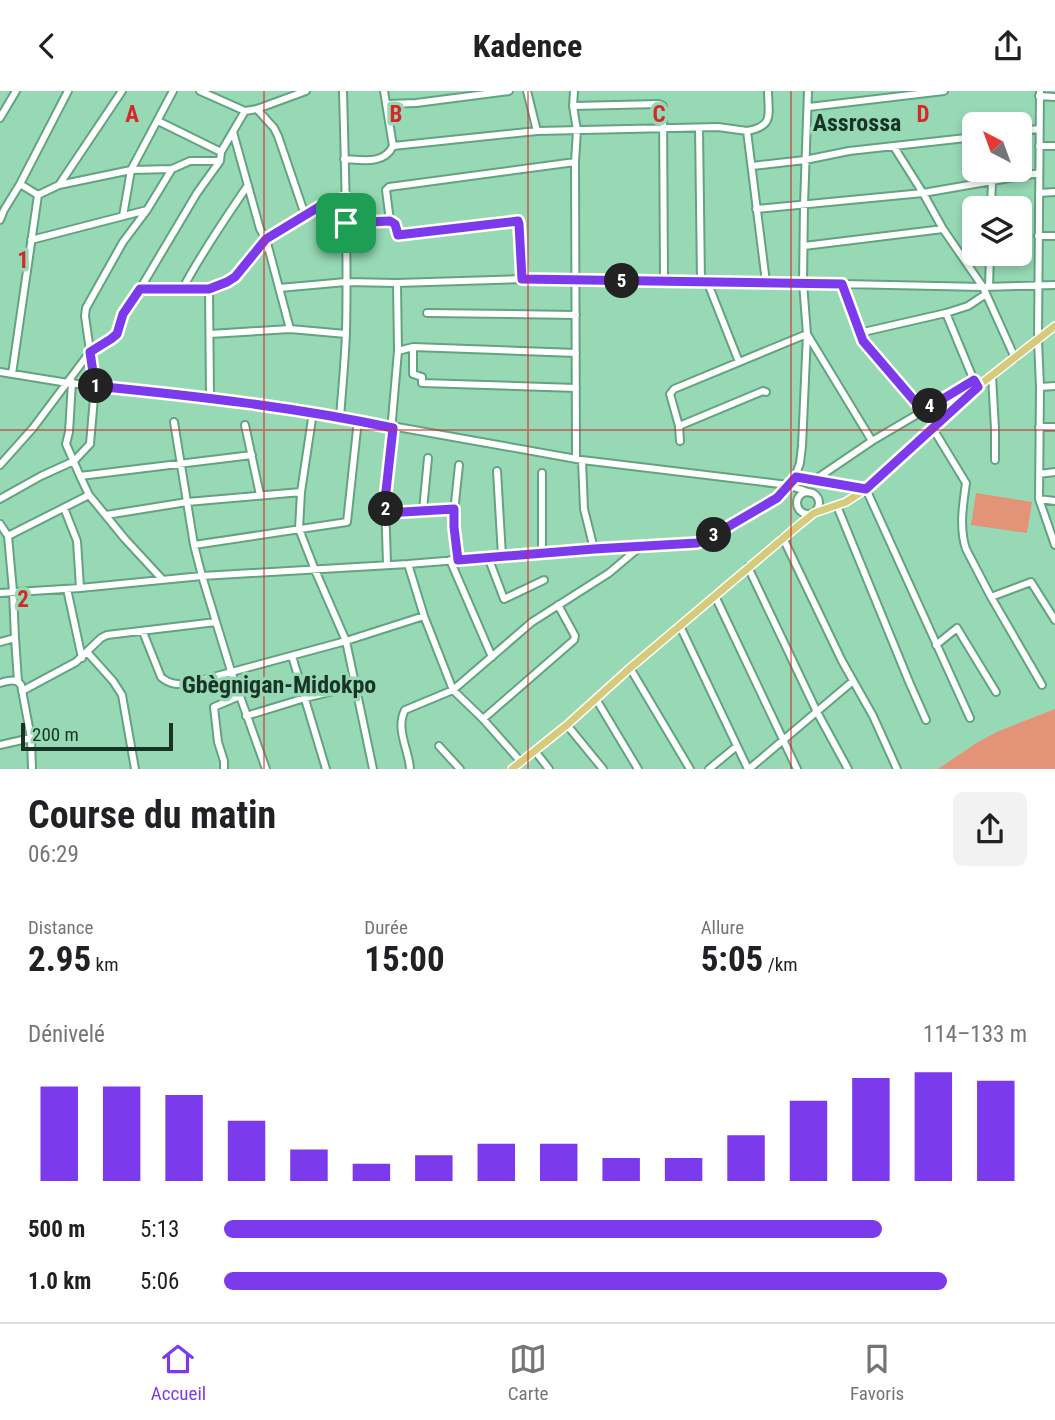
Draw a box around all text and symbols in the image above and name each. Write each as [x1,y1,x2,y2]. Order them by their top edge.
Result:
icon: back [28,27,66,65]
text: Kadence [473,27,582,65]
icon: share [989,27,1027,65]
text: A [125,101,139,128]
text: B [390,101,402,128]
text: C [652,101,666,128]
text: D [917,101,930,128]
district label: Assrossa [813,109,901,137]
north arrow [962,112,1032,182]
map controls [962,112,1032,266]
pin [316,193,376,253]
button: layers [962,196,1032,266]
icon: arrive [327,204,365,242]
text: 1 [17,247,29,274]
pin: 5 [604,263,640,299]
text: 5 [617,269,626,292]
pin: 1 [78,369,114,403]
text: 1 [91,374,100,397]
pin: 4 [912,389,948,423]
text: 4 [925,394,934,417]
pin: 2 [368,491,404,527]
text: 2 [381,497,390,520]
pin: 3 [696,517,732,553]
text: 3 [709,523,718,546]
text: 2 [17,586,29,613]
district label: Gbègnigan-Midokpo [182,671,376,699]
scale bar [21,720,173,752]
text: 200 m [32,723,79,746]
button: share [953,792,1027,866]
text: Course du matin [28,793,276,837]
text: 06:29 [28,841,79,868]
text: Distance [28,916,93,939]
text: Durée [364,916,408,939]
text: Allure [701,916,744,939]
text: 2.95 [28,939,91,980]
text: 15:00 [364,939,445,980]
text: 5:05 [701,939,763,980]
text: km [91,953,118,976]
text: /km [763,953,798,976]
text: Dénivelé [28,1021,105,1048]
text: 114–133 m [923,1021,1027,1048]
text: 500 m [28,1216,85,1243]
text: 5:13 [140,1216,179,1243]
text: 1.0 km [28,1268,91,1295]
text: 5:06 [140,1268,179,1295]
tab: Accueil [151,1340,206,1405]
tab: Carte [508,1340,548,1405]
tab: Favoris [850,1340,904,1405]

